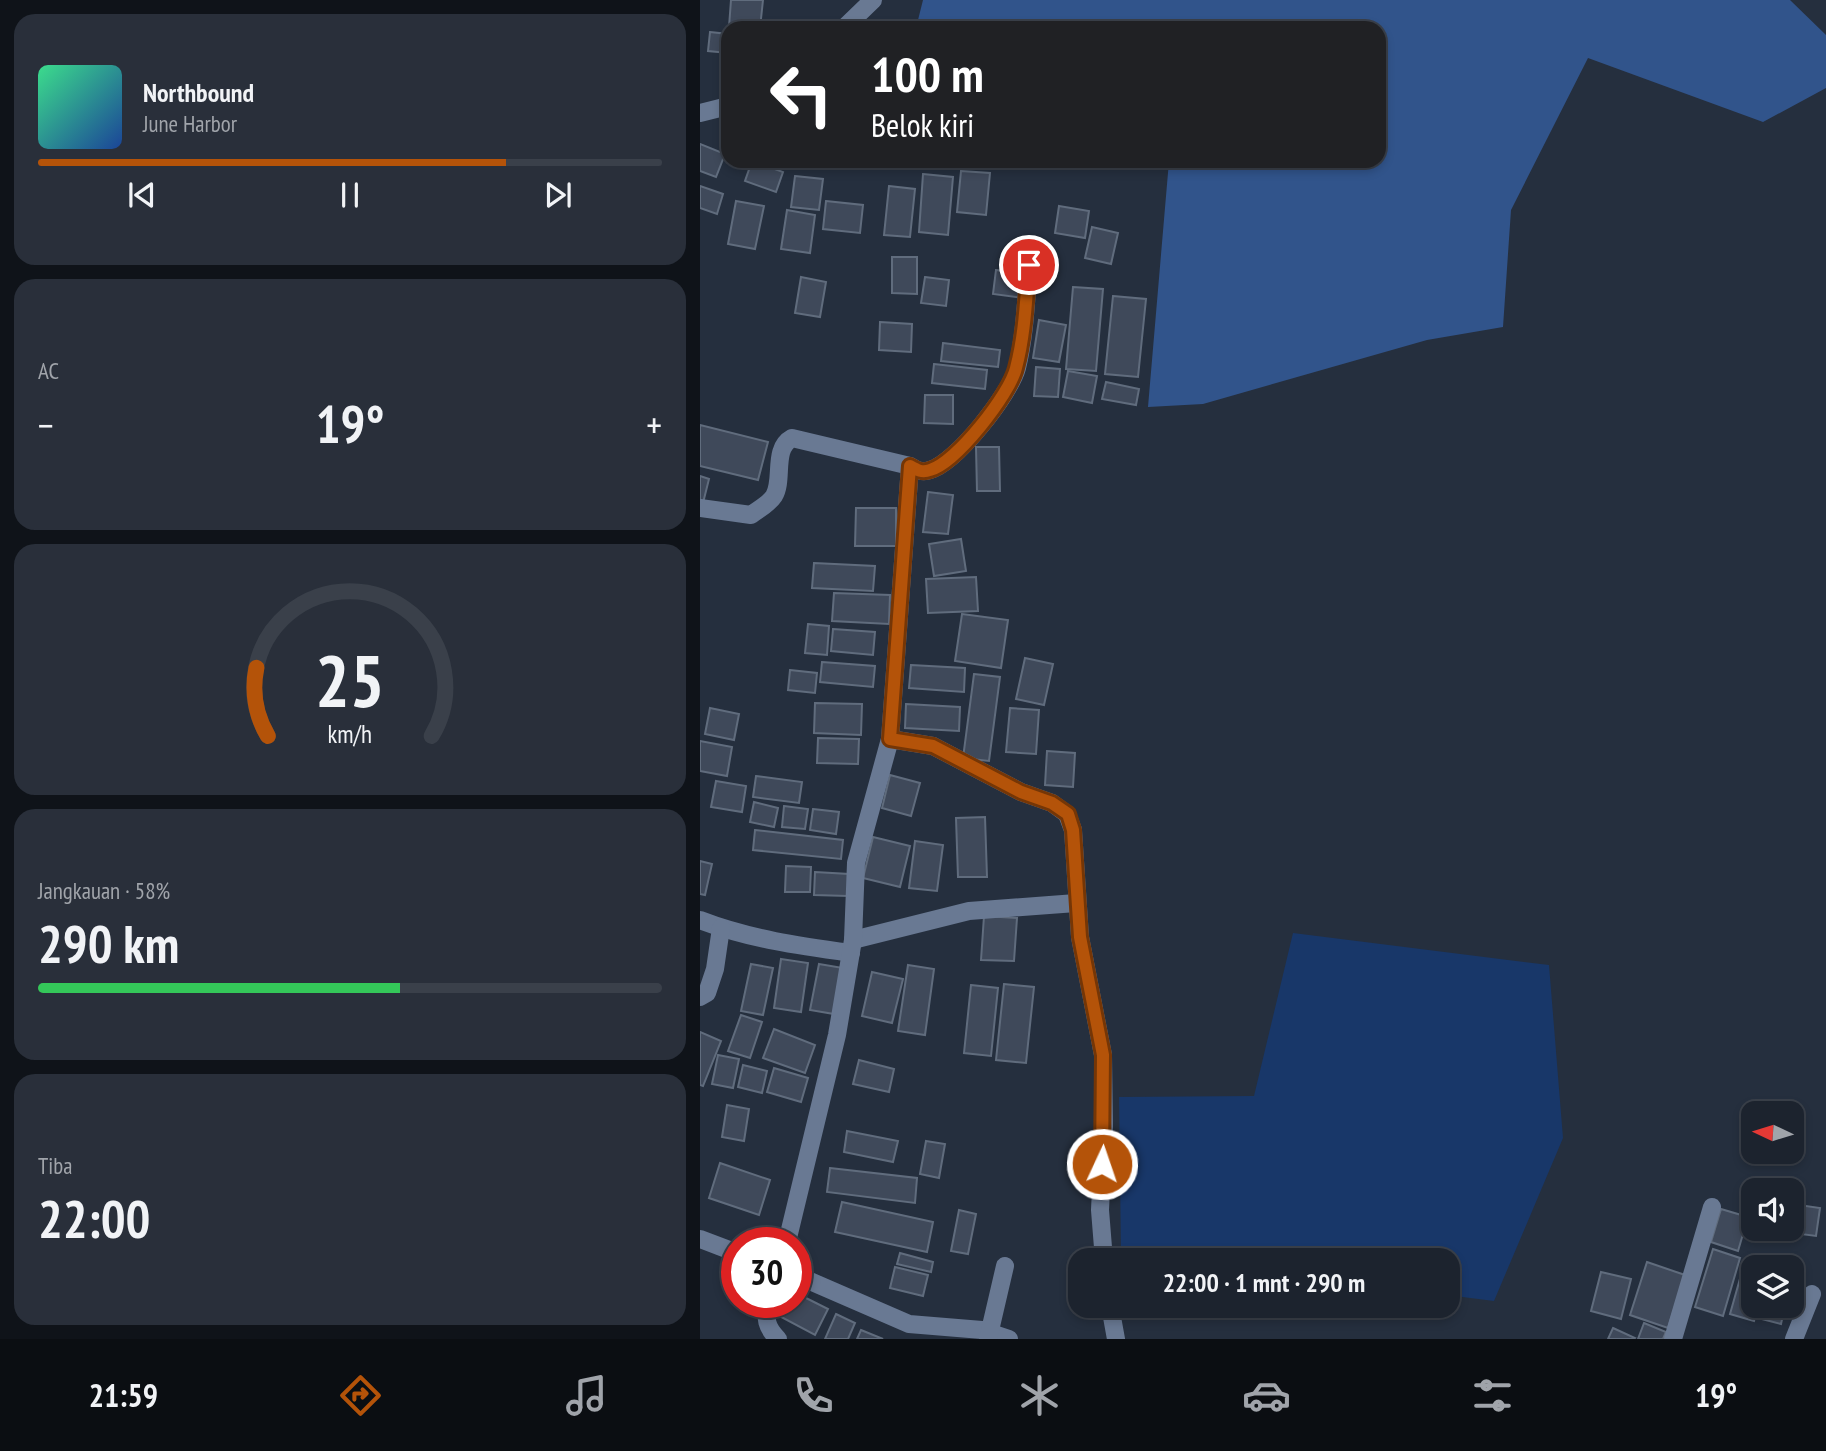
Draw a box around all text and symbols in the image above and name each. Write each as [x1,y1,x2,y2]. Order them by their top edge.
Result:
text: 100 m [871,42,984,106]
icon: left [756,49,847,140]
text: Northbound [143,76,254,109]
text: Belok kiri [871,104,974,146]
text: June Harbor [143,109,237,138]
icon: previous [123,176,161,214]
icon: pause [331,176,369,214]
icon: next [539,176,577,214]
pin [999,235,1059,295]
icon: arrive [1010,246,1048,284]
text: AC [38,356,59,385]
text: 19° [316,390,384,457]
text: − [38,400,54,449]
text: + [646,400,662,449]
text: 25 [315,632,385,726]
text: km/h [328,717,372,749]
text: Jangkauan · 58% [38,876,170,905]
text: 290 km [38,910,179,977]
north arrow [1741,1101,1804,1164]
map controls [1741,1101,1804,1318]
position arrow [1065,1127,1139,1201]
text: Tiba [38,1151,72,1180]
button: sound [1741,1178,1804,1241]
text: 22:00 [38,1185,150,1252]
speed limit sign: 30 [721,1227,812,1318]
button: layers [1741,1255,1804,1318]
text: 22:00 · 1 mnt · 290 m [1163,1266,1365,1299]
icon: directions [336,1371,385,1420]
icon: music [562,1371,611,1420]
icon: phone [789,1371,838,1420]
icon: climate [1015,1371,1064,1420]
icon: car [1242,1371,1291,1420]
icon: filters [1468,1371,1517,1420]
text: 21:59 [89,1374,158,1416]
text: 19° [1695,1374,1737,1416]

